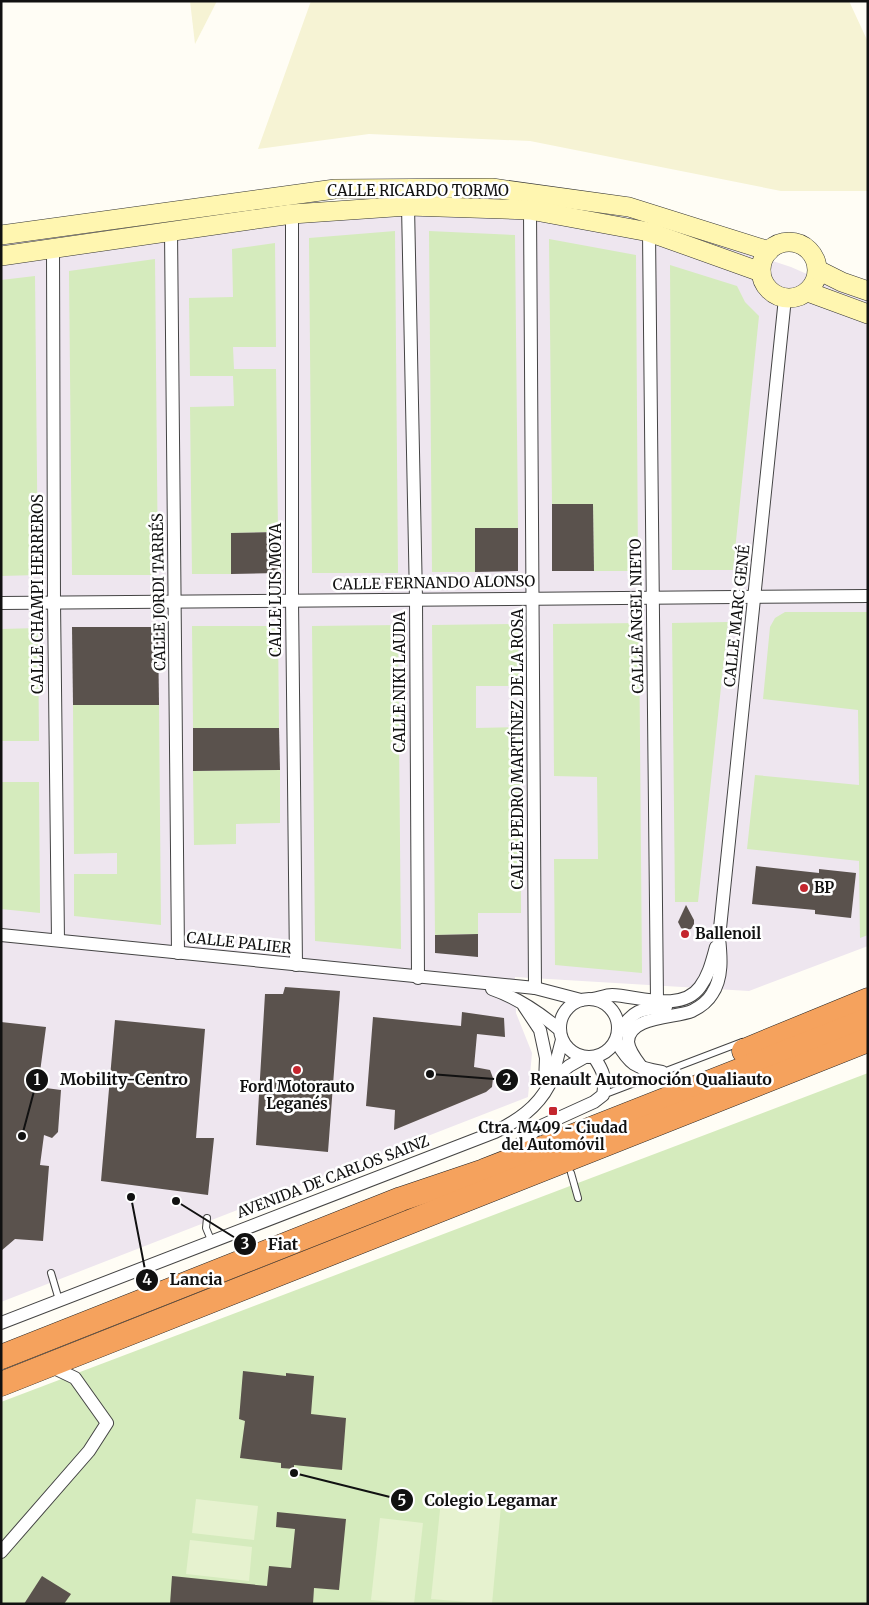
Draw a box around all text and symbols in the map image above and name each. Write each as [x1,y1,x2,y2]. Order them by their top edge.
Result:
street label: CALLE RICARDO TORMO [327,181,509,200]
street label: CALLE CHAMPI HERREROS [28,494,47,694]
street label: CALLE JORDI TARRÉS [147,513,169,671]
street label: CALLE LUIS MOYA [266,523,285,657]
street label: CALLE ÁNGEL NIETO [625,538,647,694]
street label: CALLE MARC GENÉ [719,543,753,688]
street label: CALLE FERNANDO ALONSO [333,571,536,594]
street label: CALLE PEDRO MARTÍNEZ DE LA ROSA [507,608,527,890]
street label: CALLE NIKI LAUDA [390,611,409,753]
place label: BP [814,878,834,897]
marker: BP [798,882,810,894]
place label: Ballenoil [695,924,761,943]
street label: CALLE PALIER [186,928,293,958]
marker: Ballenoil [679,928,691,940]
callout: Mobility-Centro [25,1064,198,1095]
marker: Ford Motorauto Leganés [291,1064,303,1076]
callout: Renault Automoción Qualiauto [495,1064,782,1095]
text: Mobility-Centro [60,1069,188,1089]
text: Renault Automoción Qualiauto [530,1069,772,1089]
text: 1 [34,1070,41,1089]
text: 2 [503,1070,512,1089]
place label: Ford Motorauto Leganés [239,1077,355,1113]
marker: Ctra. M409 - Ciudad del Automóvil [547,1105,559,1117]
place label: Ctra. M409 - Ciudad del Automóvil [478,1118,628,1154]
street label: AVENIDA DE CARLOS SAINZ [233,1131,432,1222]
callout: Fiat [233,1228,308,1259]
text: 3 [241,1234,249,1253]
text: Fiat [268,1234,299,1254]
callout: Lancia [135,1264,233,1295]
text: Lancia [170,1269,223,1289]
text: 4 [142,1270,152,1289]
callout: Colegio Legamar [390,1485,568,1516]
text: Colegio Legamar [425,1490,558,1510]
text: 5 [398,1491,406,1510]

